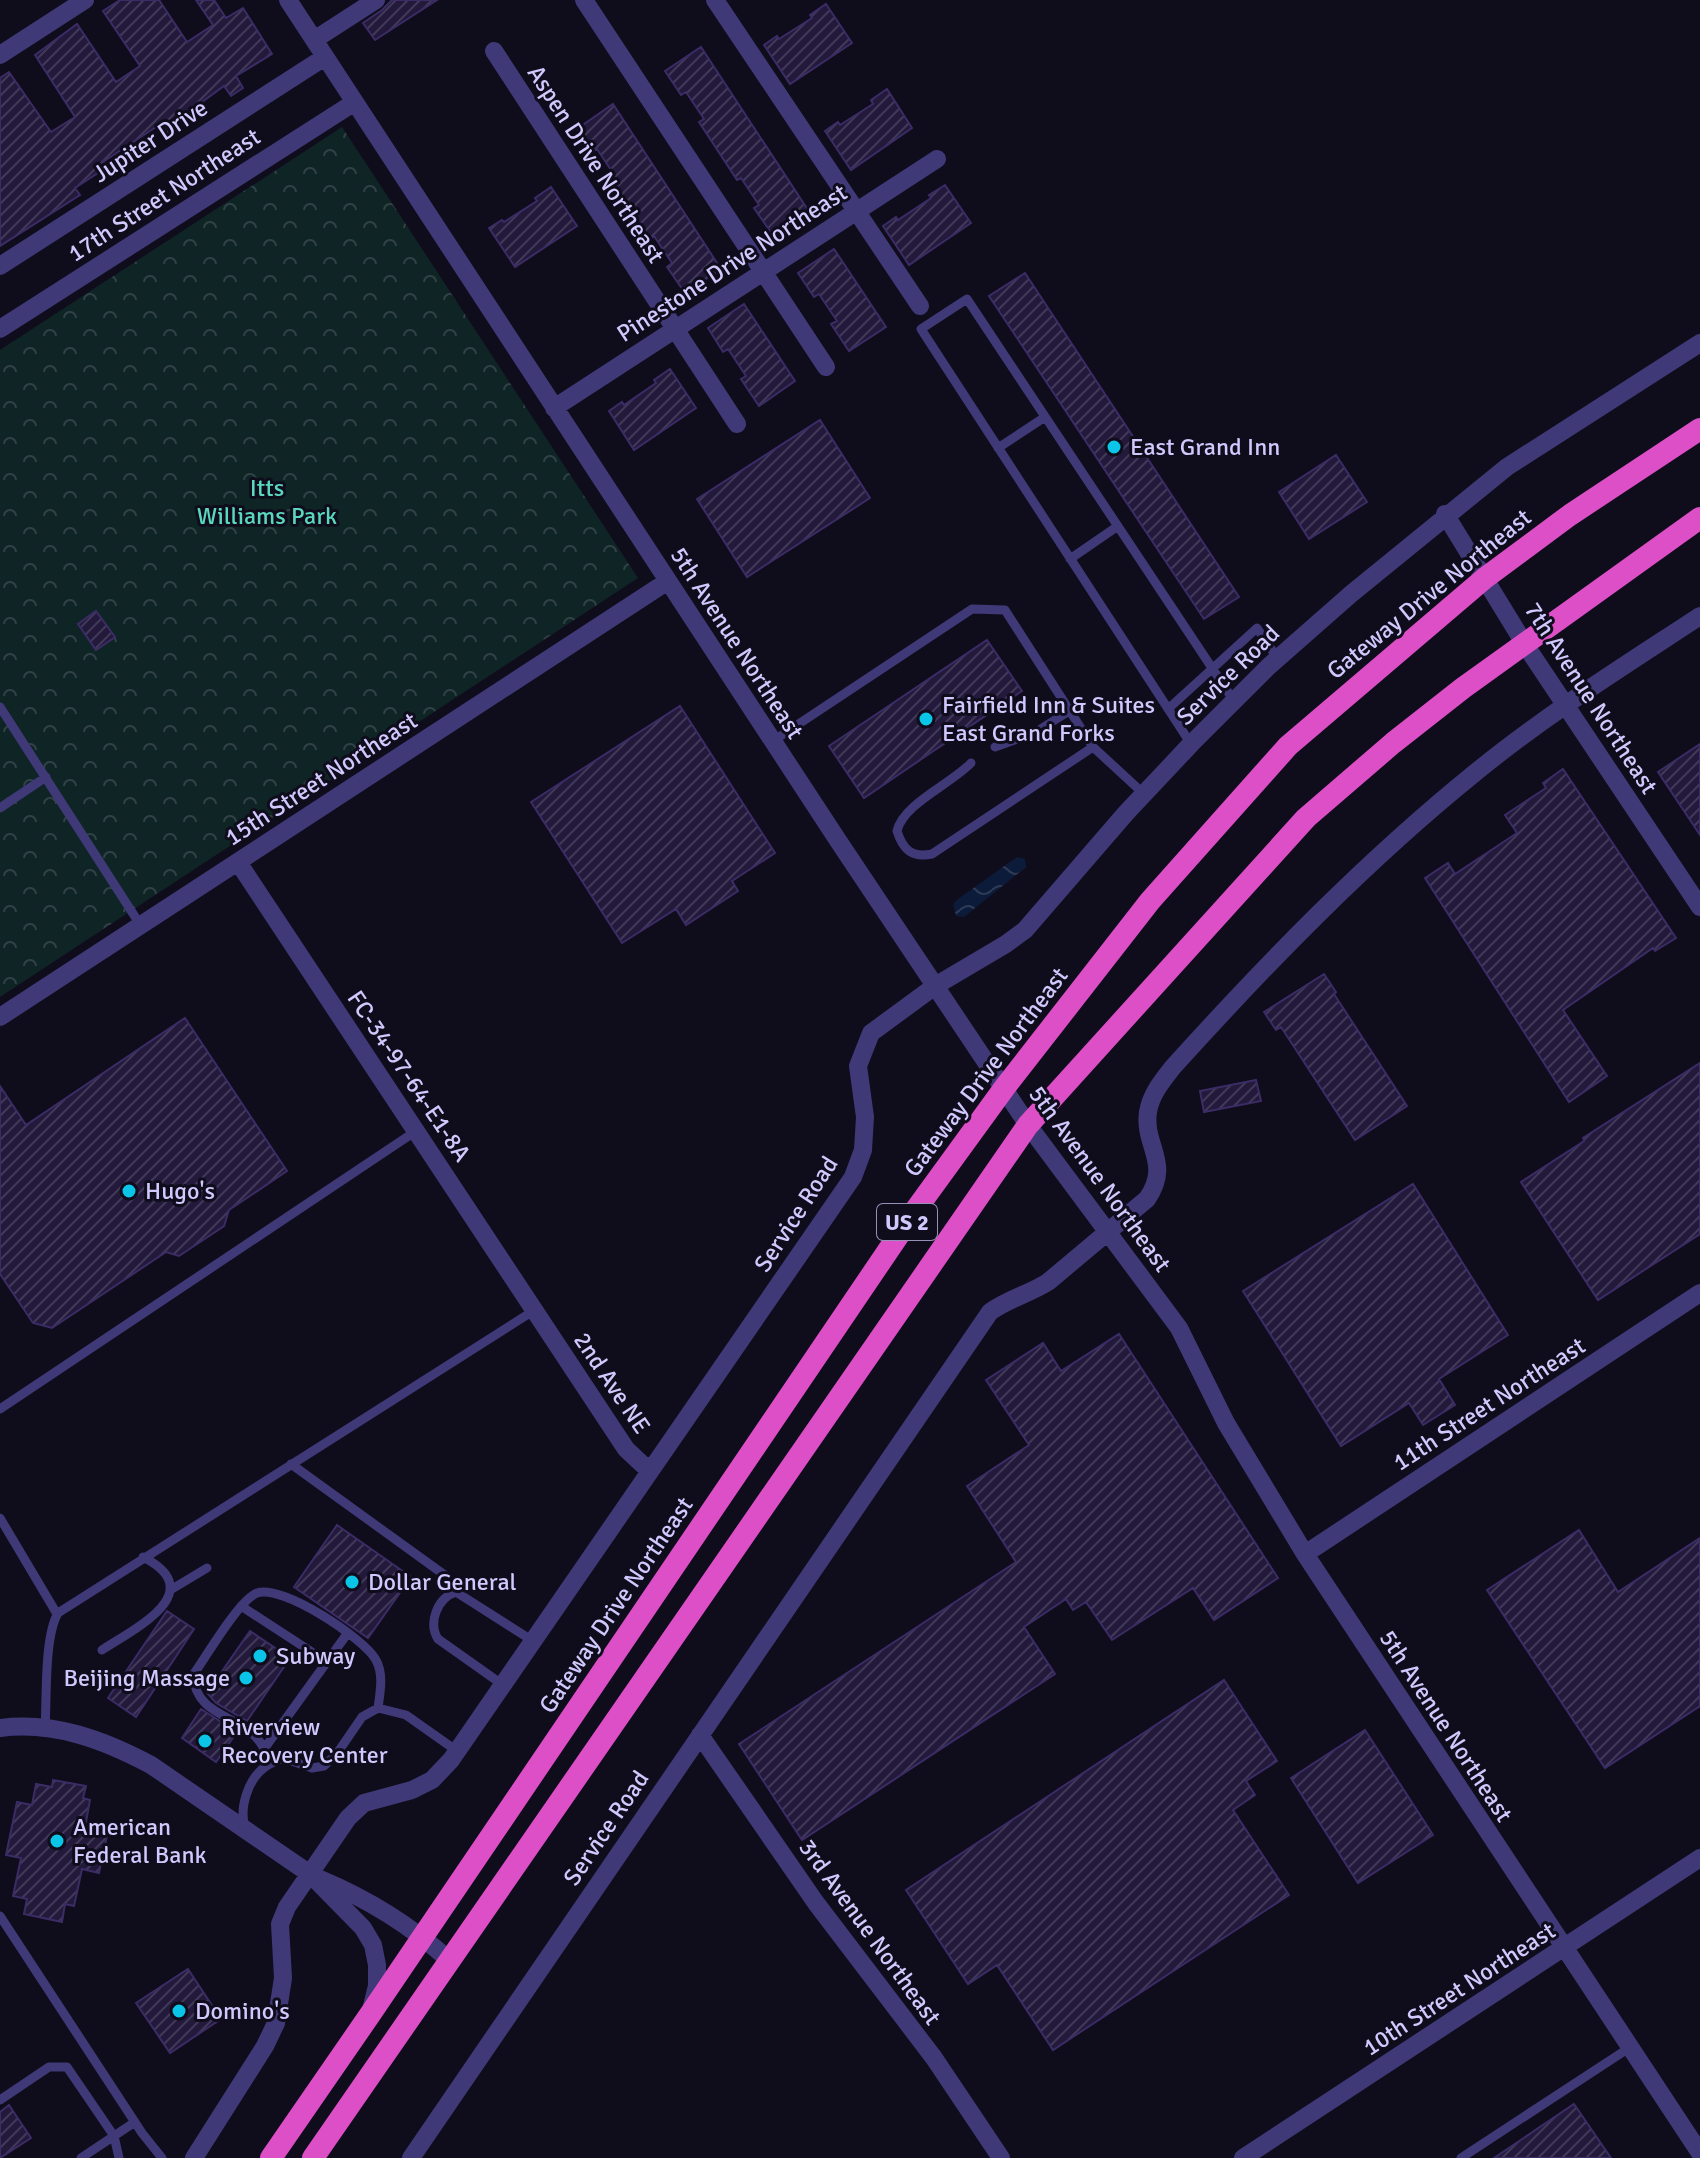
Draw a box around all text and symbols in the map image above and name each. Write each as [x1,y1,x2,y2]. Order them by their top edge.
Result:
street label: Aspen Drive Northeast [521,59,671,269]
street label: Jupiter Drive [87,93,213,189]
street label: 17th Street Northeast [62,122,266,268]
street label: Pinestone Drive Northeast [611,177,853,349]
place label: East Grand Inn [1130,432,1280,462]
marker: East Grand Inn [1105,438,1123,456]
park label: Itts Williams Park [197,473,337,531]
street label: Gateway Drive Northeast [1321,502,1537,686]
street label: 5th Avenue Northeast [664,541,810,745]
street label: 7th Avenue Northeast [1518,596,1664,800]
street label: Service Road [1170,618,1286,732]
place label: Fairfield Inn & Suites East Grand Forks [942,690,1155,748]
street label: 15th Street Northeast [219,706,423,852]
marker: Fairfield Inn & Suites East Grand Forks [917,710,935,728]
street label: Gateway Drive Northeast [897,961,1075,1183]
street label: FC-34-97-64-E1-8A [341,985,478,1168]
street label: 5th Avenue Northeast [1022,1080,1178,1278]
street label: Service Road [748,1151,844,1277]
place label: Hugo's [145,1176,215,1206]
marker: Hugo's [120,1182,138,1200]
road number: US 2 [877,1204,937,1240]
street label: 2nd Ave NE [567,1326,657,1440]
street label: 11th Street Northeast [1387,1331,1591,1477]
street label: Gateway Drive Northeast [532,1491,700,1719]
place label: Dollar General [368,1567,517,1597]
marker: Dollar General [343,1573,361,1591]
street label: 5th Avenue Northeast [1373,1624,1519,1828]
place label: Subway [276,1641,355,1671]
marker: Subway [251,1647,269,1665]
place label: Beijing Massage [63,1663,230,1693]
marker: Beijing Massage [237,1669,255,1687]
place label: Riverview Recovery Center [221,1712,388,1770]
marker: Riverview Recovery Center [196,1732,214,1750]
street label: Service Road [557,1765,655,1891]
place label: American Federal Bank [73,1812,207,1870]
marker: American Federal Bank [48,1832,66,1850]
street label: 3rd Avenue Northeast [792,1833,948,2031]
street label: 10th Street Northeast [1357,1916,1561,2062]
place label: Domino's [195,1996,290,2026]
marker: Domino's [170,2002,188,2020]

